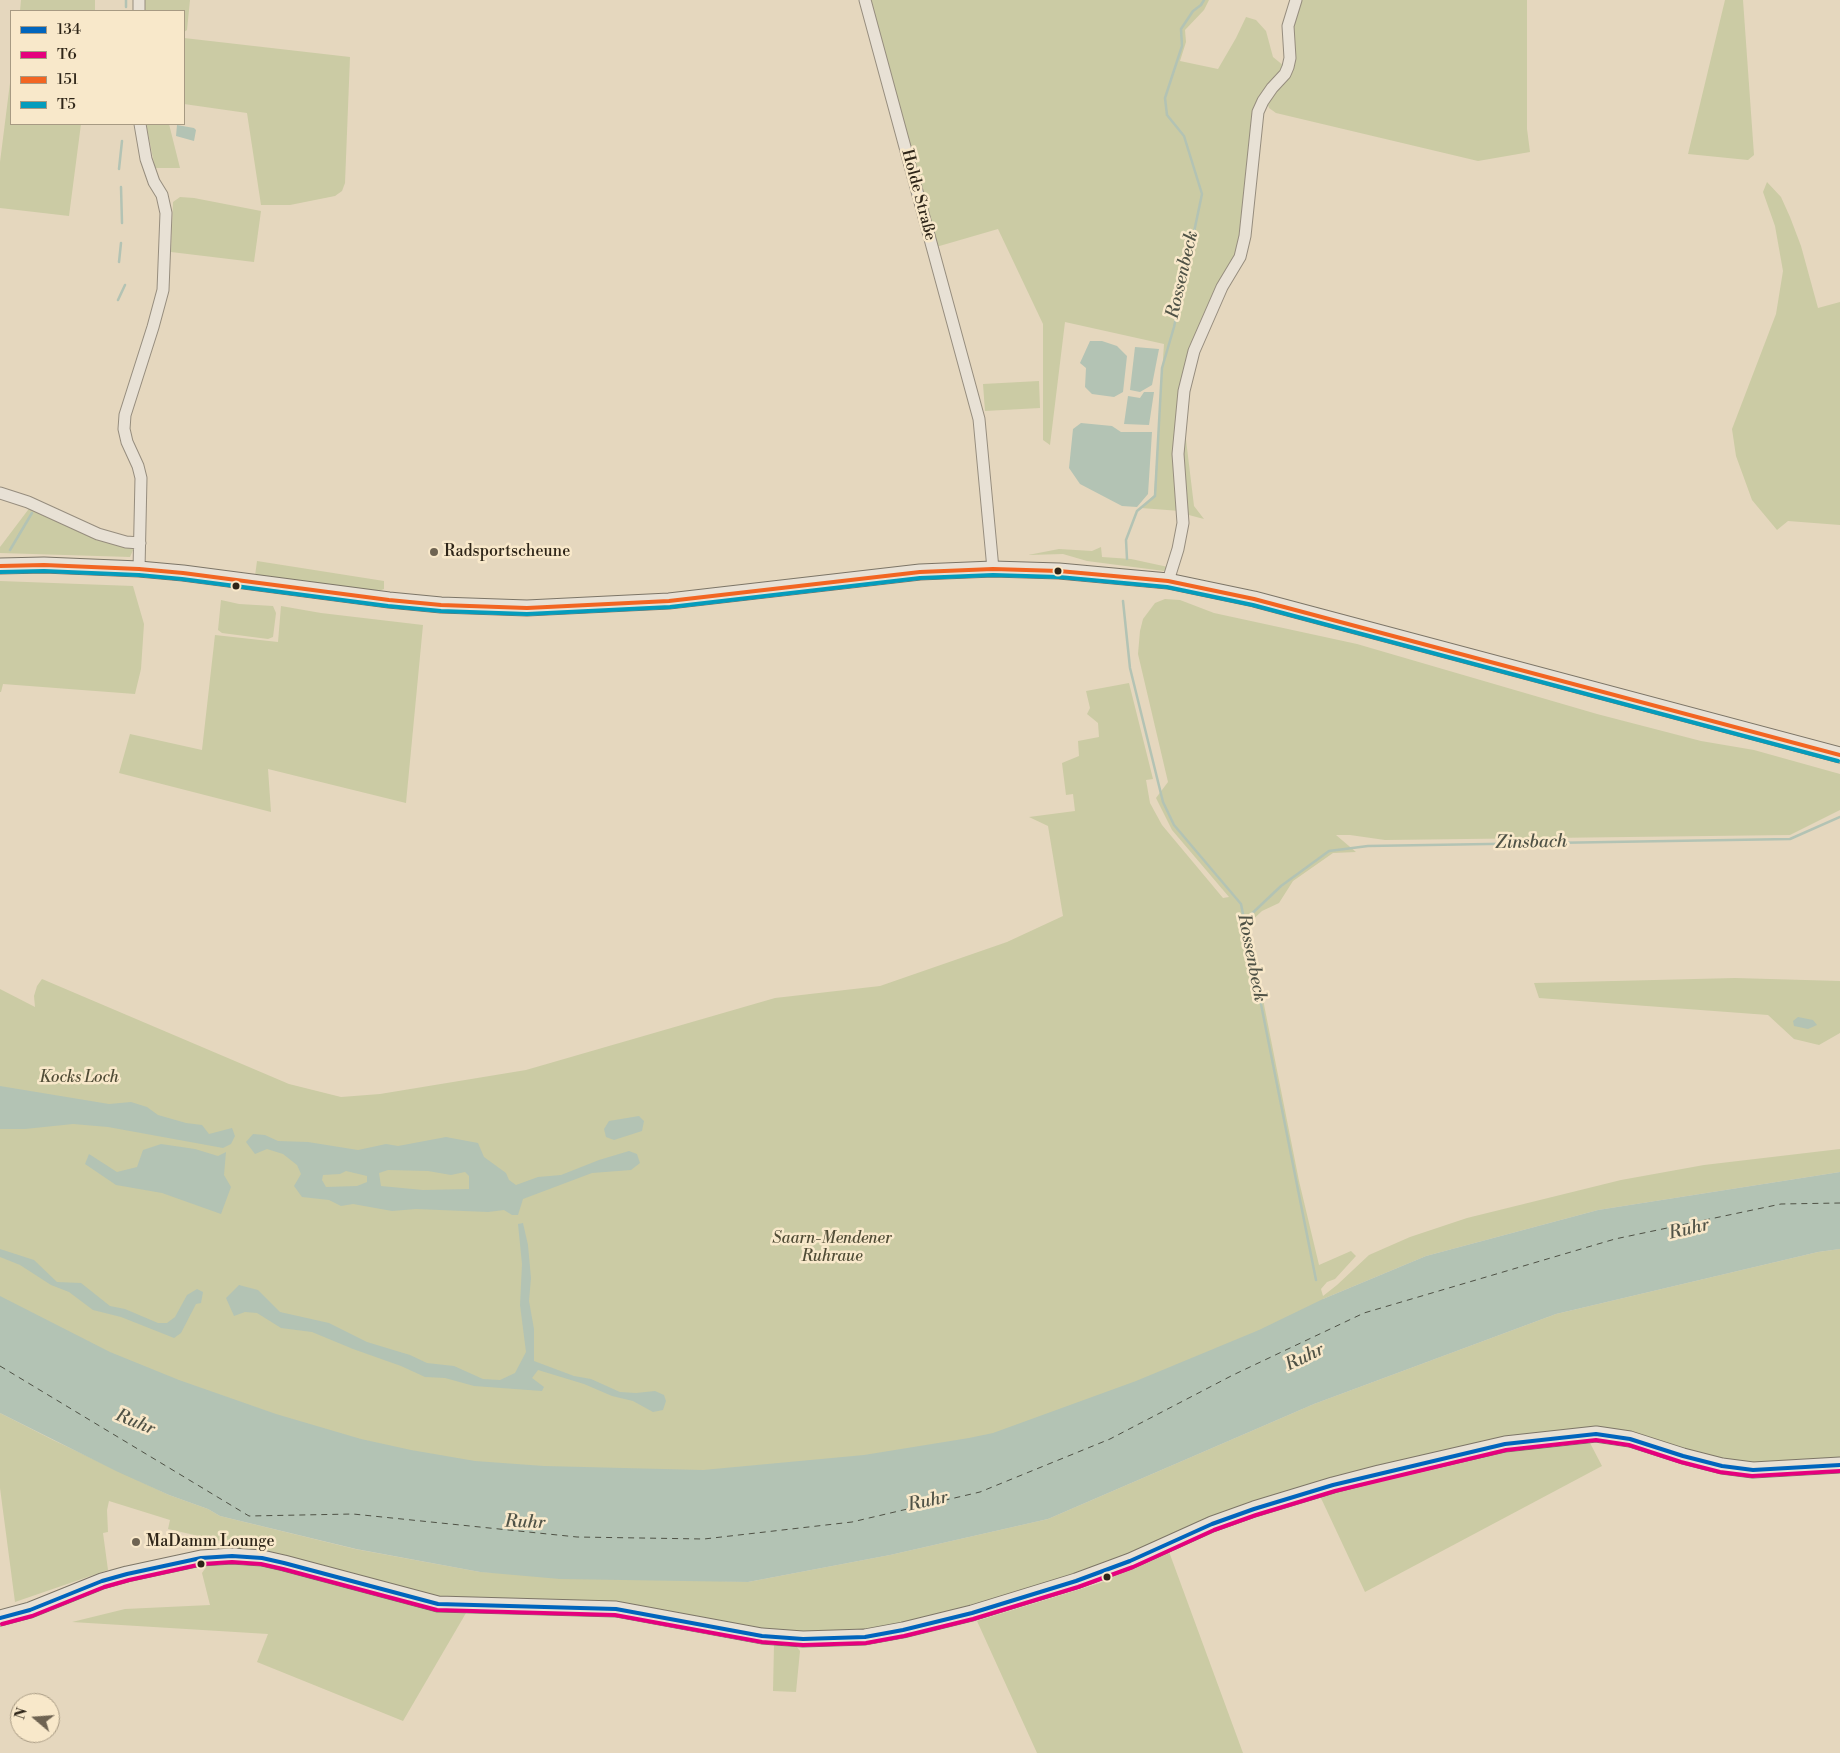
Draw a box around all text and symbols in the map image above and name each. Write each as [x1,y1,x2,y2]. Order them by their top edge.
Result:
legend [10,10,185,125]
text: 134 [57,20,81,39]
text: T6 [57,45,77,64]
text: 151 [57,70,78,89]
text: T5 [57,95,76,114]
street label: Holde Straße [897,147,939,243]
water label: Rossenbeck [1162,229,1204,321]
place label: Radsportscheune [444,542,570,562]
marker: Radsportscheune [428,546,440,558]
unlabelled marker [1053,566,1063,576]
unlabelled marker [231,581,241,591]
water label: Zinsbach [1495,832,1567,854]
water label: Rossenbeck [1232,912,1270,1004]
park label: Kocks Loch [39,1068,119,1088]
water label: Ruhr [1667,1215,1711,1245]
park label: Saarn-Mendener Ruhraue [772,1229,892,1267]
water label: Ruhr [1282,1339,1328,1377]
water label: Ruhr [112,1405,158,1441]
water label: Ruhr [906,1487,950,1517]
water label: Ruhr [504,1511,546,1535]
place label: MaDamm Lounge [146,1532,275,1552]
marker: MaDamm Lounge [130,1536,142,1548]
unlabelled marker [196,1559,206,1569]
unlabelled marker [1102,1572,1112,1582]
north arrow [10,1693,60,1743]
text: N [11,1706,32,1722]

